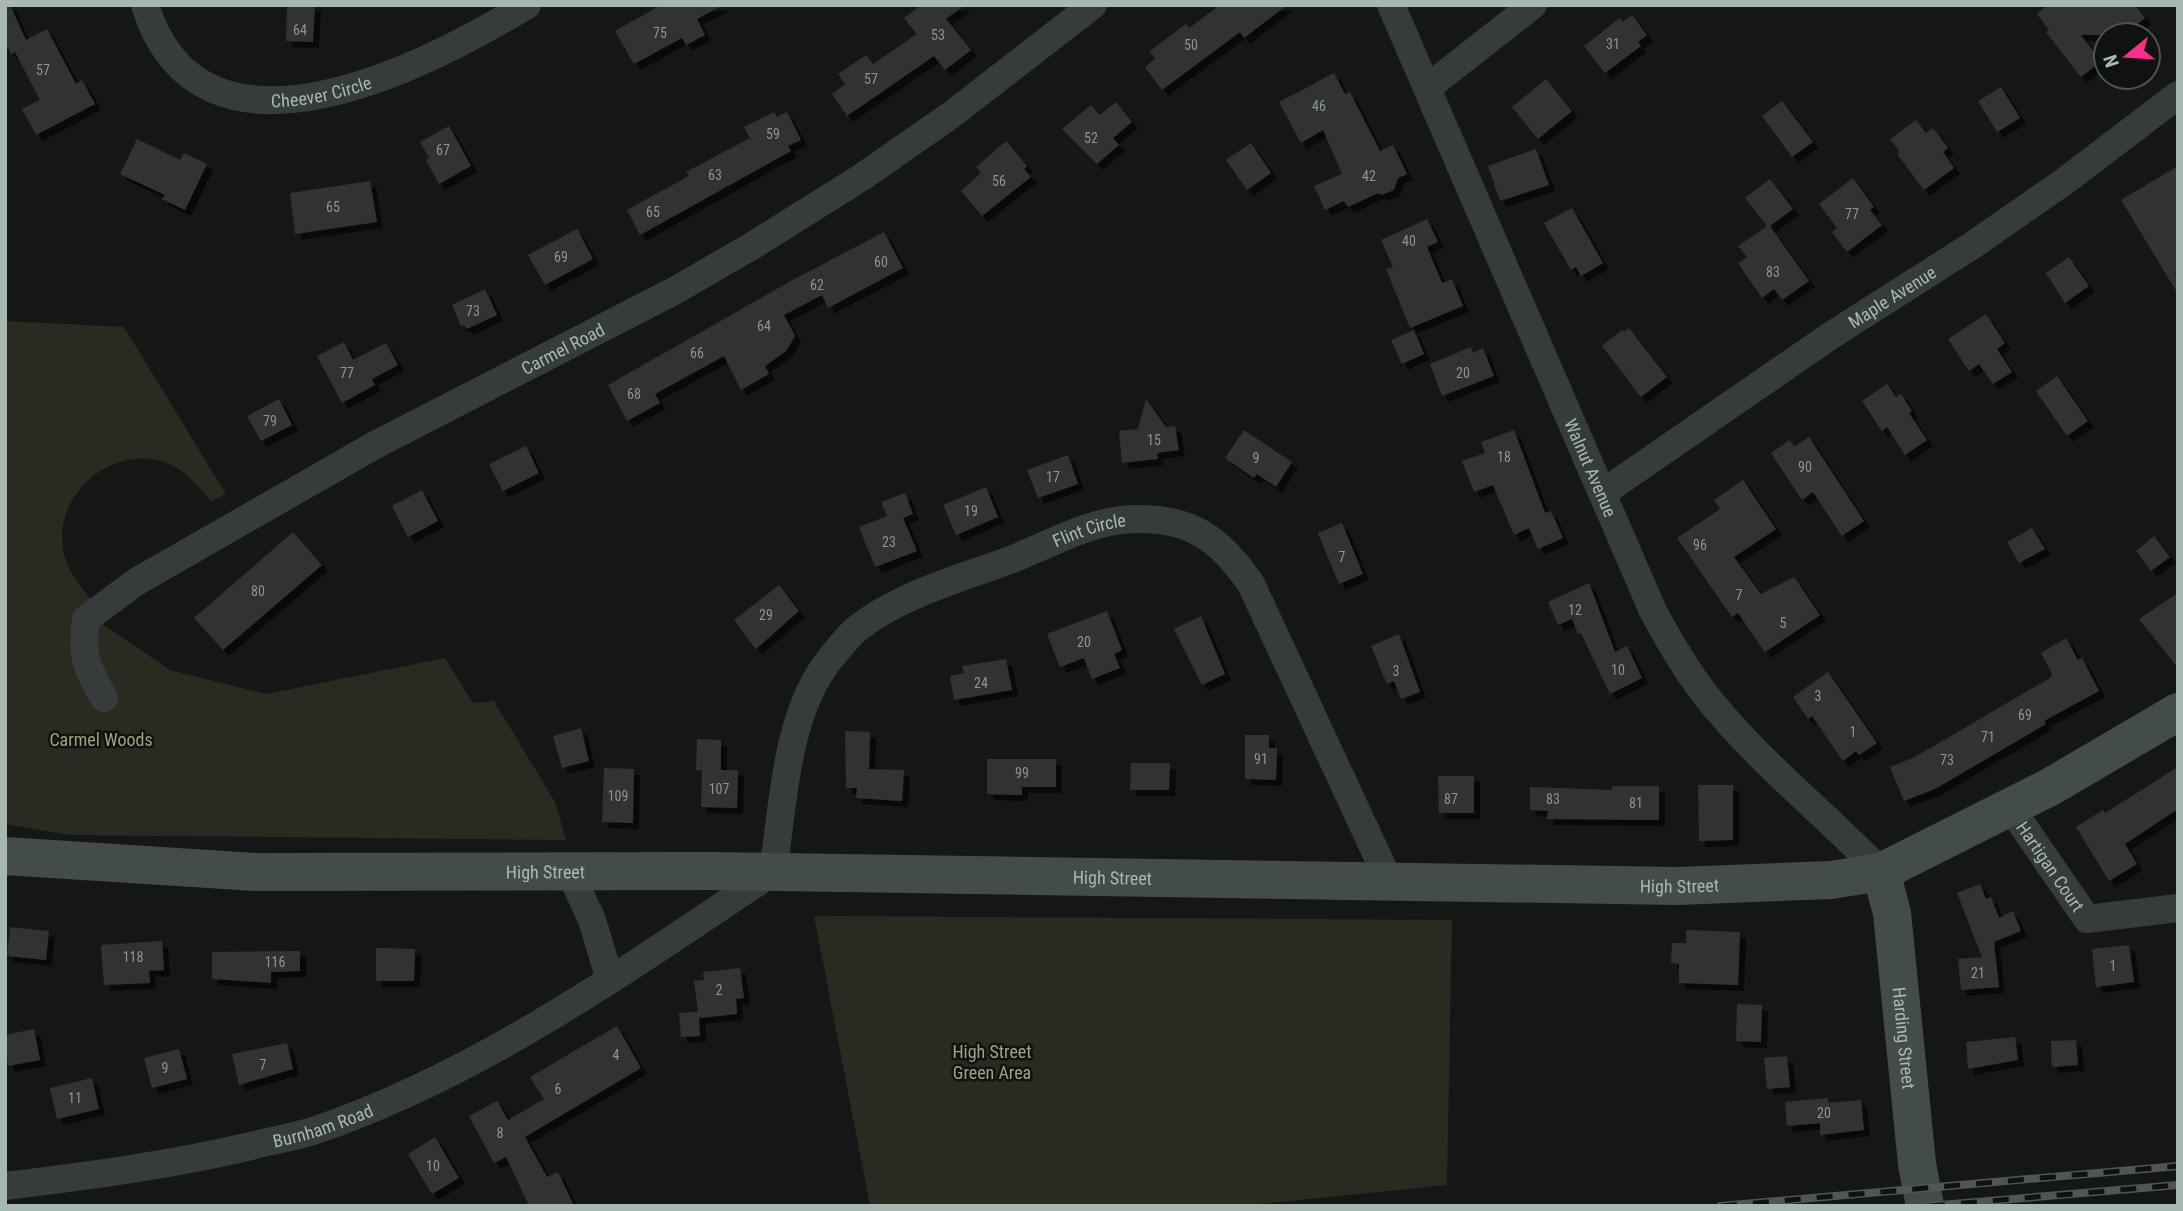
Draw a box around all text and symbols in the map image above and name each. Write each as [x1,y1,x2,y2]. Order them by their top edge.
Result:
north arrow [2092,21,2162,91]
house number: 64 [293,22,307,38]
house number: 75 [653,25,667,41]
house number: 53 [931,27,945,43]
house number: 31 [1606,36,1620,52]
house number: 50 [1184,37,1198,53]
text: N [2099,52,2124,70]
house number: 57 [36,62,50,78]
street label: Cheever Circle [271,71,374,111]
house number: 57 [864,71,878,87]
house number: 46 [1312,98,1326,114]
house number: 59 [766,126,780,142]
house number: 52 [1084,130,1098,146]
house number: 67 [436,142,450,158]
house number: 63 [708,167,722,183]
house number: 42 [1362,168,1376,184]
house number: 56 [992,173,1006,189]
house number: 65 [326,199,340,215]
house number: 65 [646,204,660,220]
house number: 77 [1845,206,1859,222]
house number: 40 [1402,233,1416,249]
house number: 69 [554,249,568,265]
house number: 60 [874,254,888,270]
street label: Maple Avenue [1844,261,1940,332]
house number: 83 [1766,264,1780,280]
house number: 62 [810,277,824,293]
house number: 73 [466,303,480,319]
street label: Carmel Road [517,318,608,379]
house number: 64 [757,318,771,334]
house number: 66 [690,345,704,361]
house number: 77 [340,365,354,381]
house number: 20 [1456,365,1470,381]
house number: 68 [627,386,641,402]
house number: 79 [263,413,277,429]
street label: Walnut Avenue [1561,415,1621,520]
house number: 15 [1147,432,1161,448]
house number: 18 [1497,449,1511,465]
house number: 9 [1253,450,1259,466]
house number: 90 [1798,459,1812,475]
house number: 17 [1046,469,1060,485]
house number: 19 [964,503,978,519]
street label: Flint Circle [1049,509,1127,551]
house number: 23 [882,534,896,550]
house number: 96 [1693,537,1707,553]
house number: 7 [1339,549,1346,565]
house number: 80 [251,583,265,599]
house number: 7 [1736,587,1743,603]
house number: 12 [1568,602,1582,618]
house number: 29 [759,607,773,623]
house number: 5 [1780,615,1787,631]
house number: 20 [1077,634,1091,650]
house number: 10 [1611,662,1625,678]
house number: 3 [1393,663,1399,679]
house number: 24 [974,675,988,691]
house number: 3 [1815,688,1821,704]
house number: 69 [2018,707,2032,723]
house number: 1 [1850,724,1856,740]
park label: Carmel Woods [49,729,153,750]
house number: 71 [1981,729,1995,745]
house number: 91 [1254,751,1268,767]
house number: 73 [1940,752,1954,768]
house number: 99 [1015,765,1029,781]
house number: 107 [709,781,729,797]
house number: 109 [608,788,628,804]
house number: 87 [1444,791,1458,807]
house number: 83 [1546,791,1560,807]
house number: 81 [1629,795,1643,811]
street label: Hartigan Court [2012,817,2089,915]
street label: High Street [506,861,585,882]
street label: High Street [1073,866,1152,888]
street label: High Street [1640,874,1719,897]
house number: 118 [123,949,143,965]
house number: 116 [265,954,285,970]
house number: 1 [2110,958,2116,974]
house number: 21 [1971,965,1985,981]
house number: 2 [716,982,723,998]
street label: Harding Street [1889,986,1920,1090]
park label: High Street Green Area [952,1041,1032,1083]
house number: 4 [613,1047,620,1063]
house number: 7 [260,1057,267,1073]
house number: 9 [162,1060,168,1076]
house number: 6 [555,1081,562,1097]
house number: 11 [68,1090,82,1106]
street label: Burnham Road [271,1099,376,1151]
house number: 20 [1817,1105,1831,1121]
house number: 8 [497,1125,504,1141]
house number: 10 [426,1158,440,1174]

